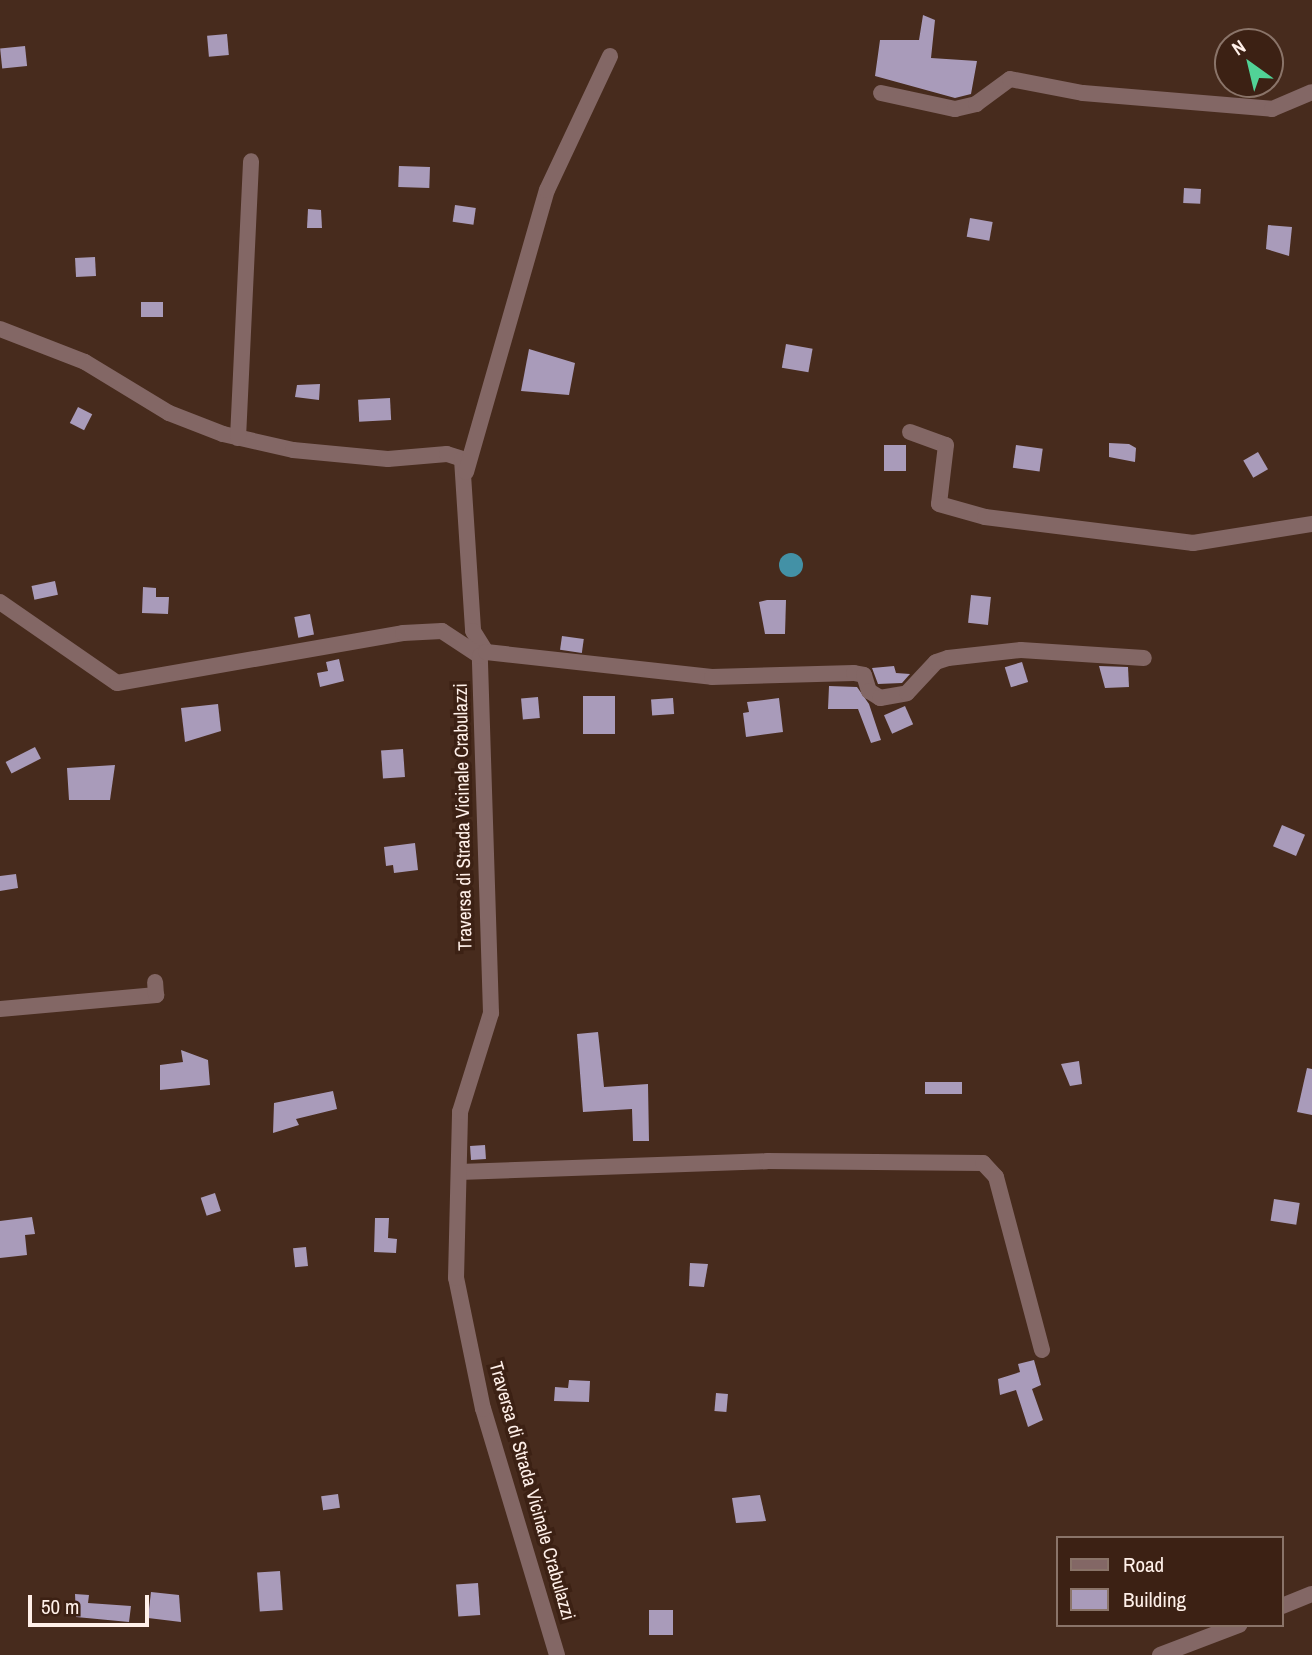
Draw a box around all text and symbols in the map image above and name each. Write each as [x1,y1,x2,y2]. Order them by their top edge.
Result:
north arrow [1214,28,1284,98]
text: N [1226,33,1250,61]
street label: Traversa di Strada Vicinale Crabulazzi [449,683,477,951]
street label: Traversa di Strada Vicinale Crabulazzi [484,1359,580,1623]
legend [1056,1536,1284,1627]
text: Road [1123,1550,1164,1579]
scale bar [32,1582,152,1626]
text: Building [1123,1585,1186,1614]
text: 50 m [41,1592,79,1621]

